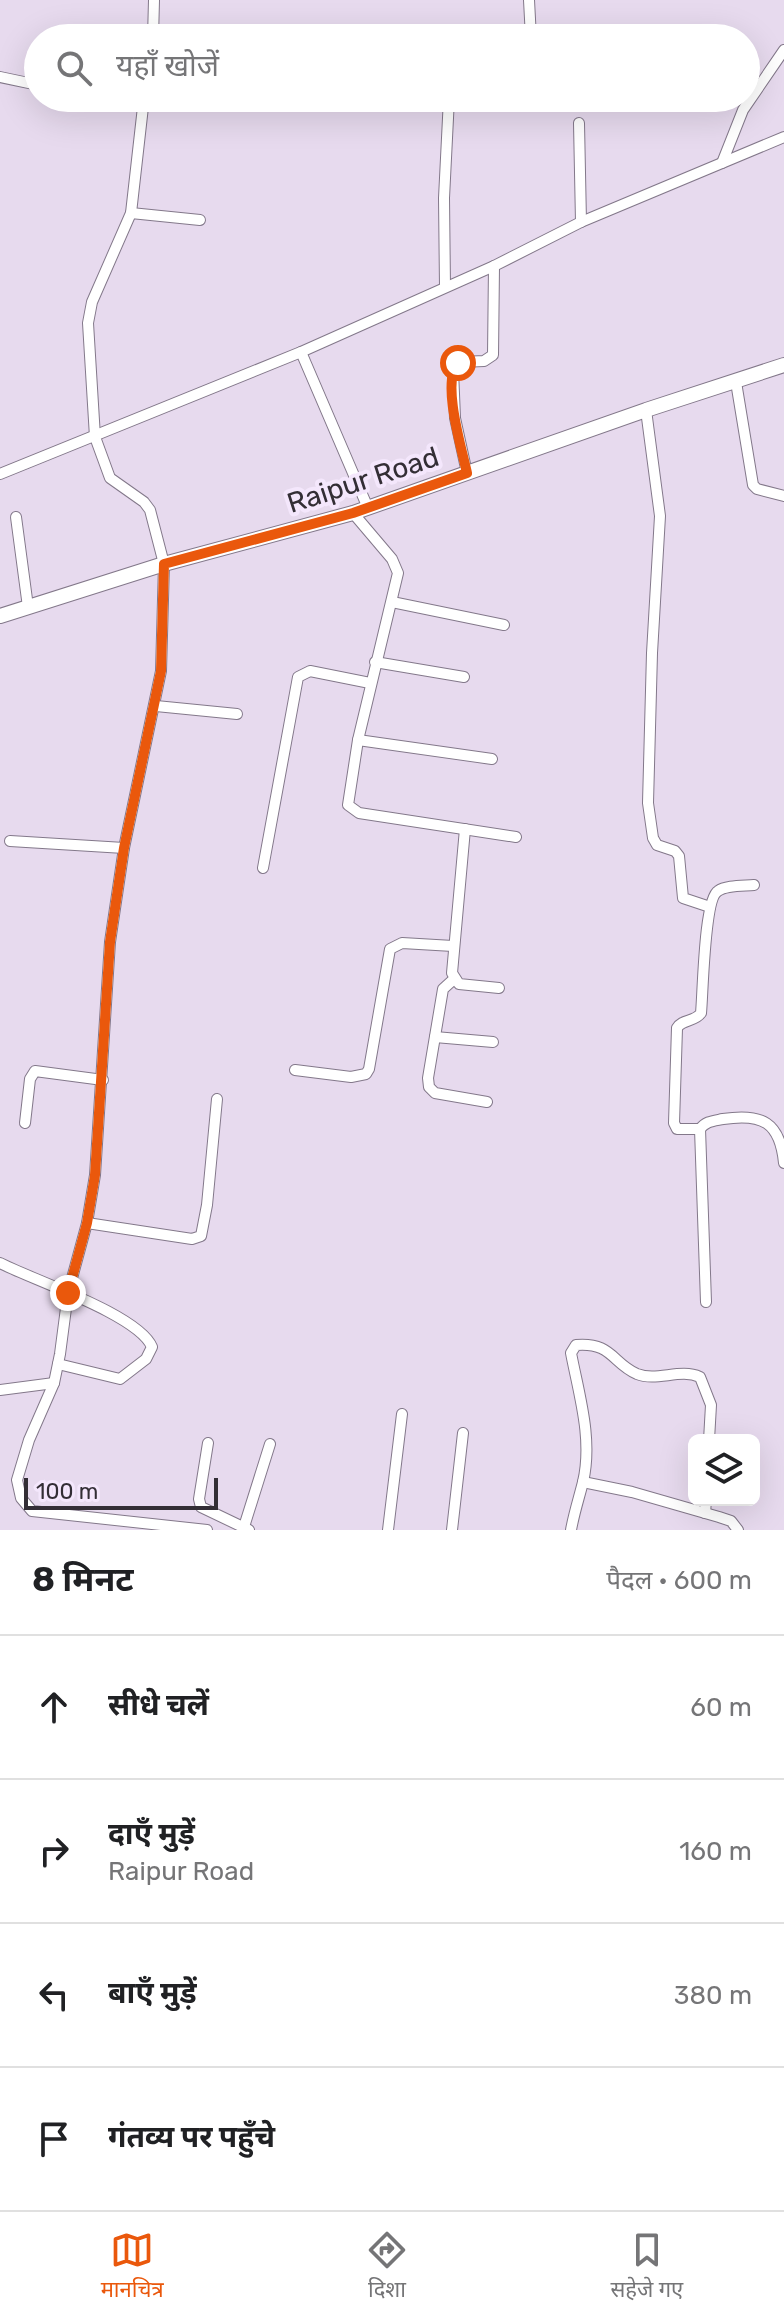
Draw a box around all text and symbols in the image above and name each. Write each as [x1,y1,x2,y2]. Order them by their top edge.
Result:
search box [24,24,760,112]
icon: search [52,46,96,90]
text: यहाँ खोजें [116,48,219,84]
route start [440,345,476,381]
street label: Raipur Road [283,440,443,520]
route end [50,1275,86,1311]
map controls [688,1434,760,1506]
button: layers [688,1434,760,1506]
scale bar [24,1474,218,1510]
text: 100 m [36,1478,98,1505]
text: 8 मिनट [32,1559,134,1600]
text: पैदल · 600 m [606,1565,752,1596]
icon: ahead [32,1685,76,1729]
text: सीधे चलें [108,1687,209,1723]
text: 60 m [690,1692,752,1723]
text: दाएँ मुड़ें [108,1816,195,1852]
icon: right [32,1829,76,1873]
text: 160 m [679,1836,752,1867]
text: Raipur Road [108,1856,254,1887]
icon: left [32,1973,76,2017]
text: बाएँ मुड़ें [108,1975,197,2011]
text: 380 m [674,1980,752,2011]
icon: arrive [32,2117,76,2161]
text: गंतव्य पर पहुँचे [108,2119,275,2155]
tab: मानचित्र [101,2228,164,2306]
tab: दिशा [365,2228,409,2306]
tab: सहेजे गए [610,2228,683,2306]

